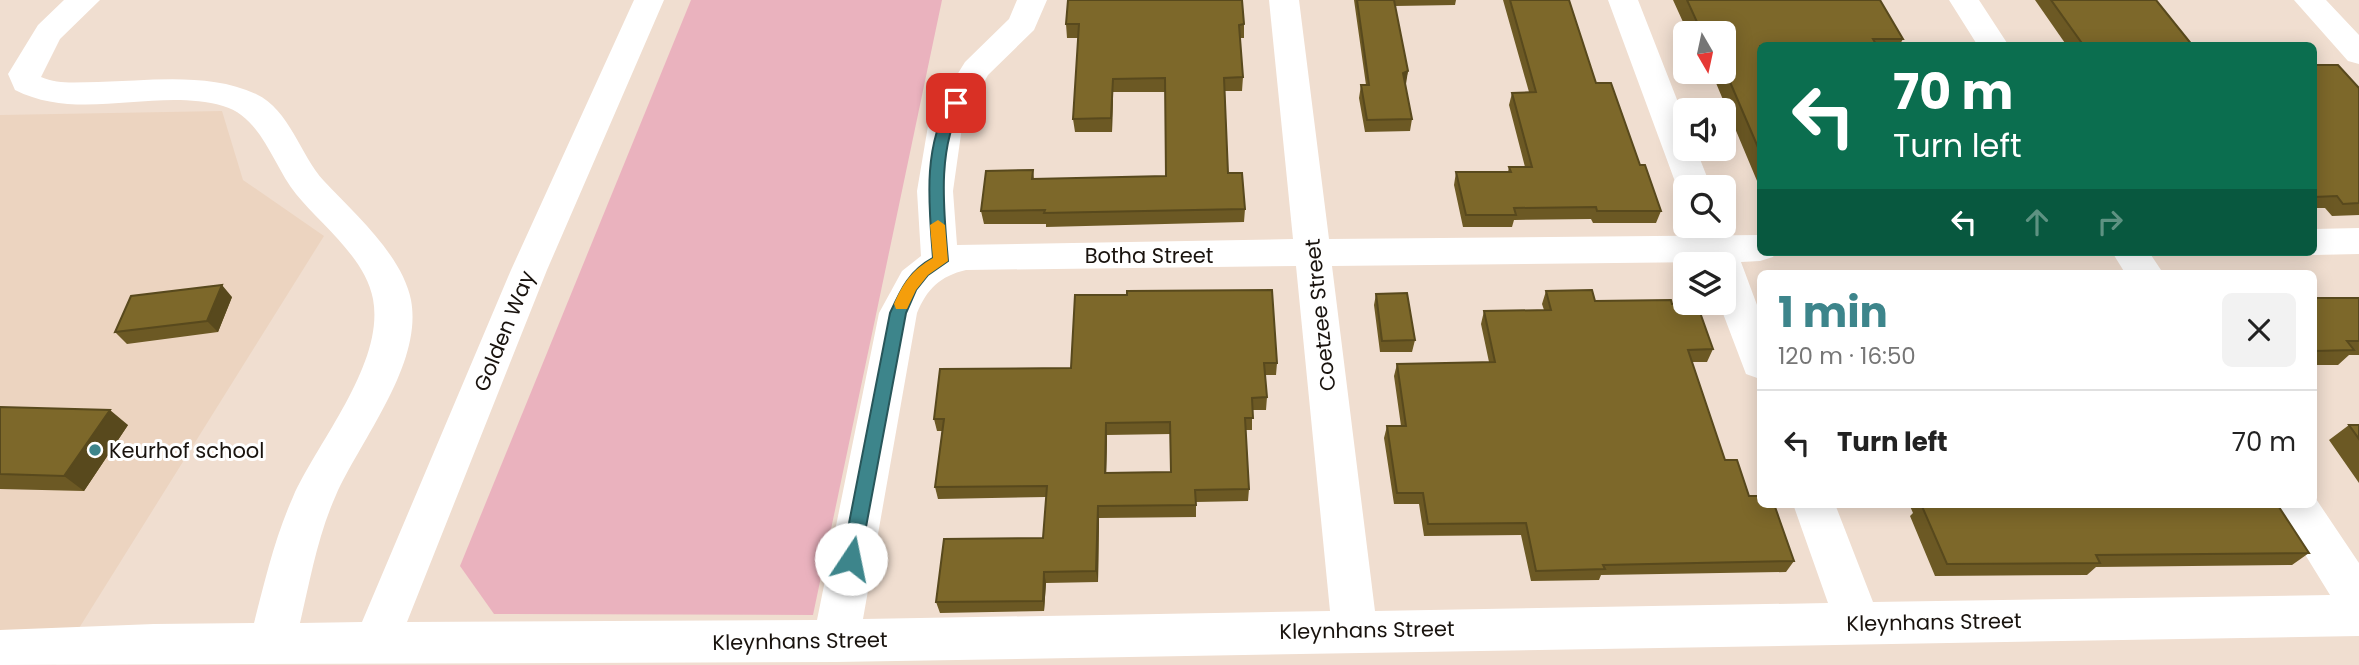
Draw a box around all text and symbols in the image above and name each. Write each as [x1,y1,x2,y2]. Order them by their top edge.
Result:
north arrow [1673,21,1736,84]
map controls [1673,21,1736,315]
text: 70 m [1893,58,2013,126]
icon: left [1778,70,1869,161]
pin [926,73,986,133]
icon: arrive [937,84,975,122]
button: sound [1673,98,1736,161]
text: Turn left [1893,123,2022,168]
button: search [1673,175,1736,238]
icon: left [1945,203,1983,241]
icon: ahead [2018,203,2056,241]
icon: right [2091,203,2129,241]
street label: Coetzee Street [1298,237,1342,393]
street label: Botha Street [1085,241,1213,270]
button: layers [1673,252,1736,315]
street label: Golden Way [467,266,541,396]
text: 1 min [1778,283,1888,342]
button: close [2222,293,2296,367]
text: 120 m · 16:50 [1778,340,1916,372]
icon: left [1778,424,1816,462]
text: Turn left [1837,424,1948,460]
text: 70 m [2232,424,2296,460]
place label: Keurhof school [109,436,264,465]
marker: Keurhof school [87,442,103,458]
position arrow [814,522,888,596]
street label: Kleynhans Street [1846,606,2022,638]
street label: Kleynhans Street [1279,614,1455,646]
street label: Kleynhans Street [712,625,888,657]

